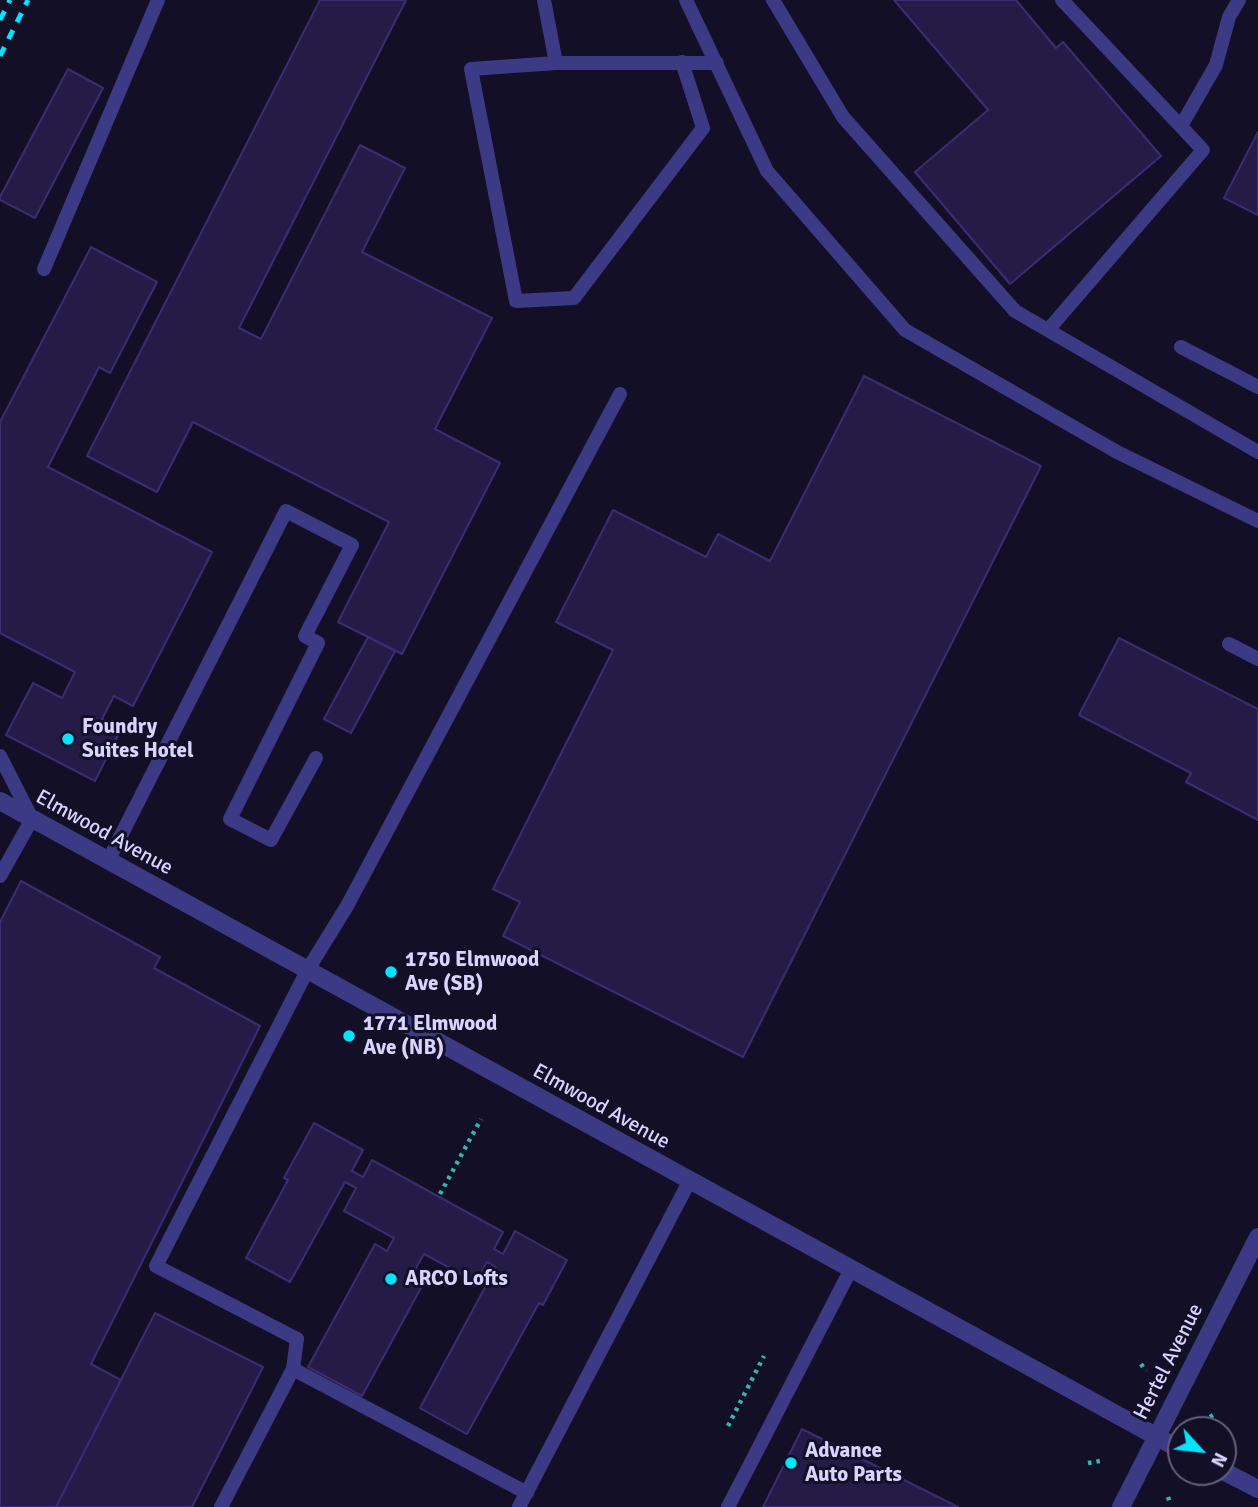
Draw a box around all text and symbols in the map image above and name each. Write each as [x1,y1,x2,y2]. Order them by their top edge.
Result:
place label: Foundry Suites Hotel [82,714,193,764]
marker: Foundry Suites Hotel [60,731,76,747]
street label: Elmwood Avenue [31,785,177,881]
place label: 1750 Elmwood Ave (SB) [405,947,539,997]
marker: 1750 Elmwood Ave (SB) [383,964,399,980]
place label: 1771 Elmwood Ave (NB) [363,1011,497,1061]
marker: 1771 Elmwood Ave (NB) [341,1028,357,1044]
street label: Elmwood Avenue [528,1059,674,1155]
place label: ARCO Lofts [405,1266,508,1292]
marker: ARCO Lofts [383,1271,399,1287]
street label: Hertel Avenue [1129,1300,1209,1424]
north arrow [1167,1416,1237,1486]
place label: Advance Auto Parts [805,1438,902,1488]
text: N [1205,1448,1233,1471]
marker: Advance Auto Parts [783,1455,799,1471]

